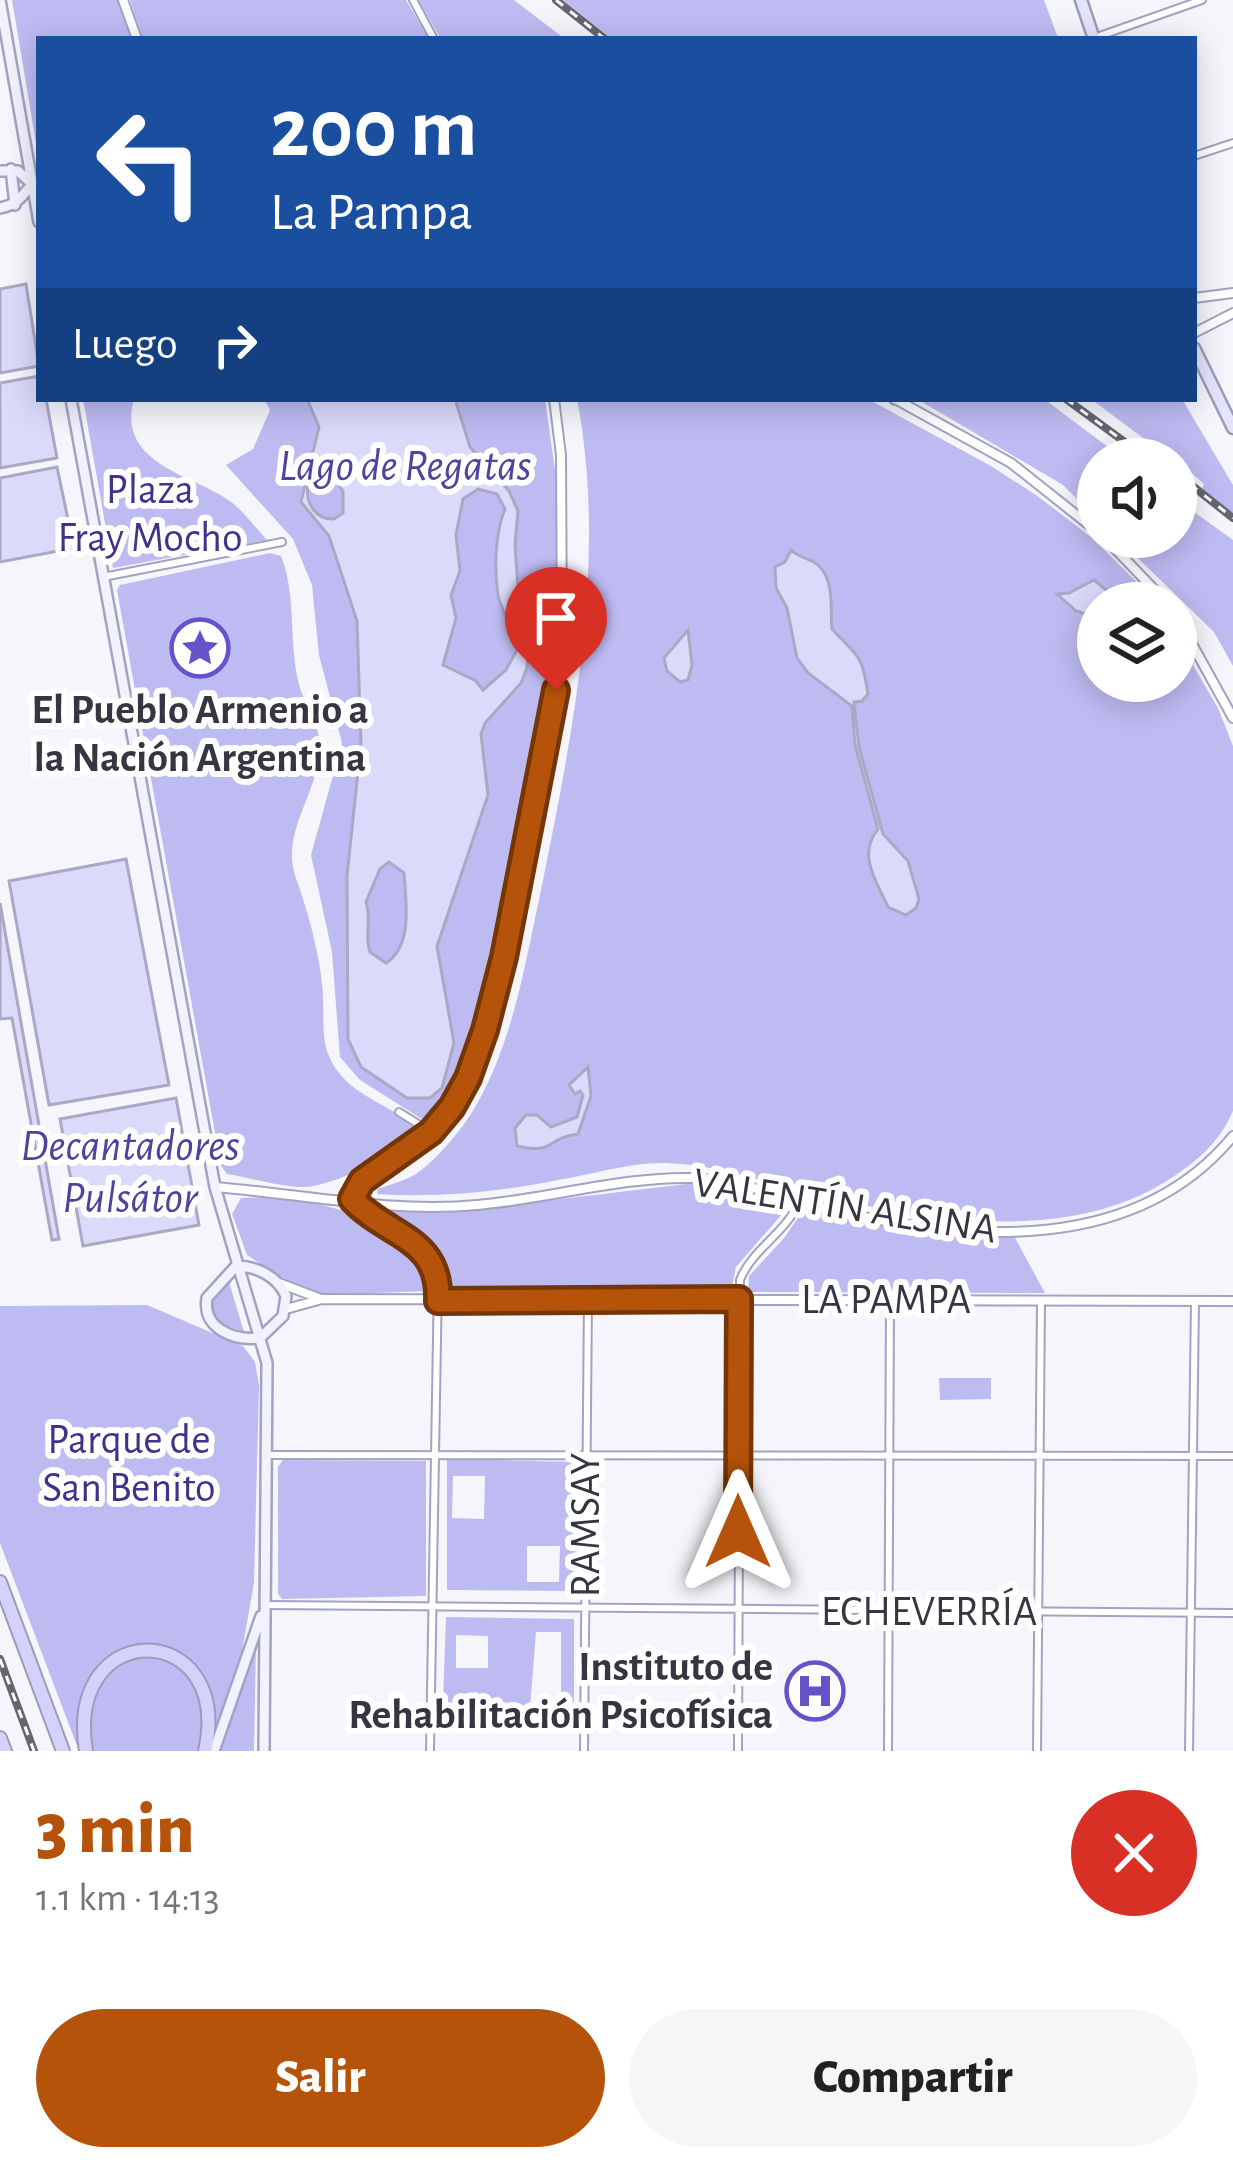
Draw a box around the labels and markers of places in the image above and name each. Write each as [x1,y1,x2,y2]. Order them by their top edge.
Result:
pin [505,567,607,690]
place icon: El Pueblo Armenio a la Nación Argentina [169,617,231,679]
place label: El Pueblo Armenio a la Nación Argentina [31,689,369,779]
place label: Instituto de Rehabilitación Psicofísica [348,1646,773,1736]
hospital icon: Instituto de Rehabilitación Psicofísica [784,1660,846,1722]

